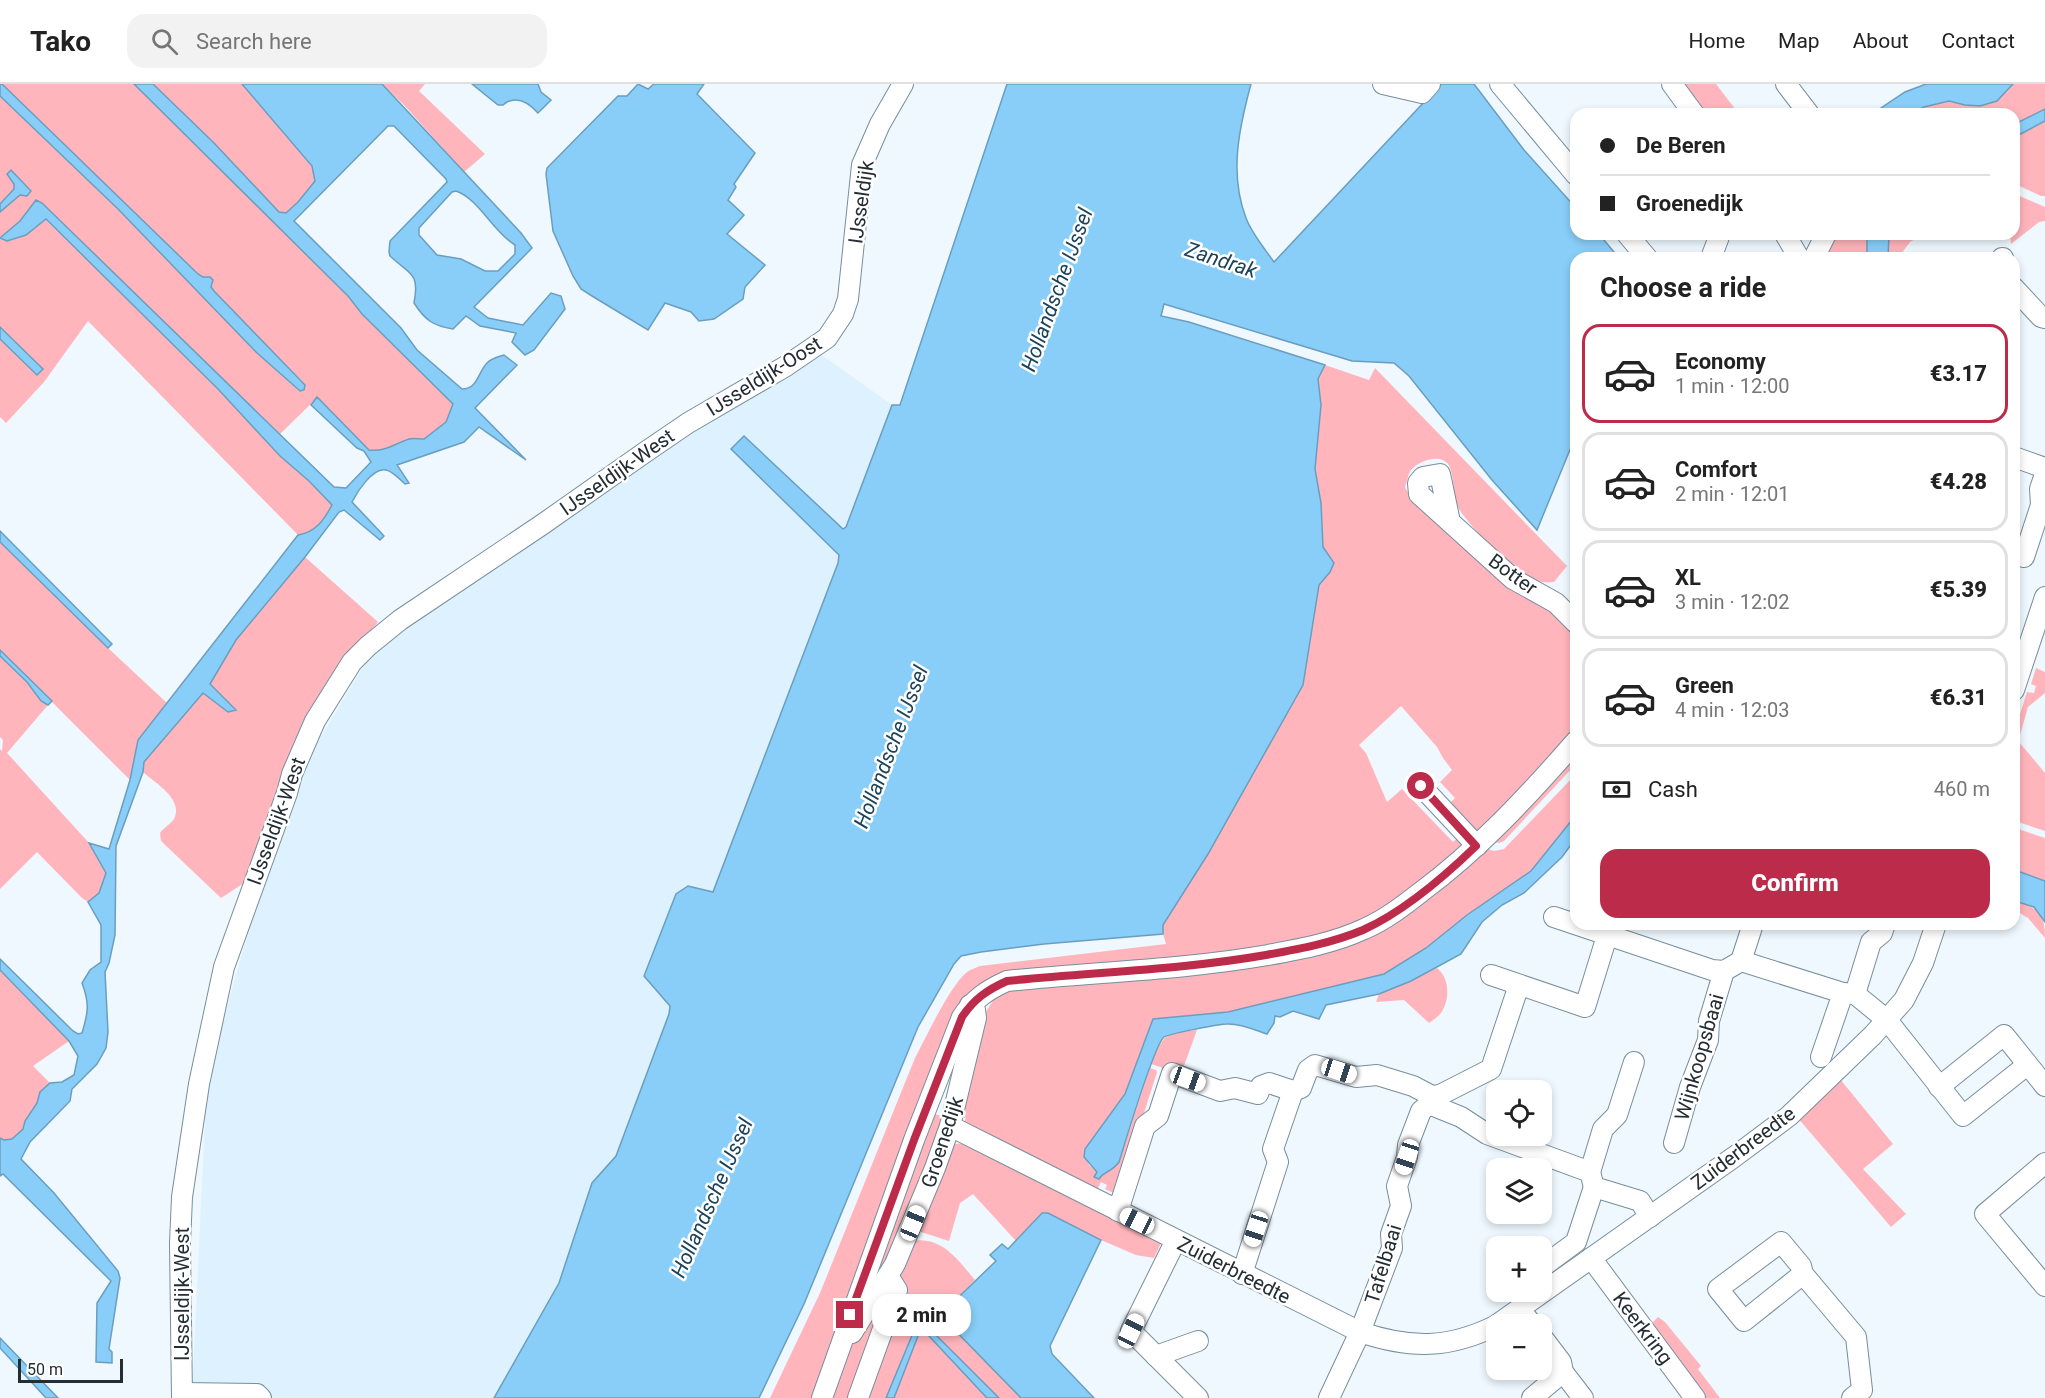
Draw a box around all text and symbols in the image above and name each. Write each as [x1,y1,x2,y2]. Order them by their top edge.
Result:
search box [127,14,547,68]
text: Tako [30,25,91,58]
icon: search [148,25,181,58]
text: Search here [196,29,312,54]
text: Home [1689,29,1745,53]
text: Map [1778,29,1820,53]
text: About [1853,29,1909,53]
text: Contact [1942,29,2015,53]
text: De Beren [1636,133,1726,158]
street label: IJsseldijk [843,158,879,245]
text: Groenedijk [1636,191,1743,216]
water label: Hollandsche IJssel [1016,204,1098,375]
water label: Zandrak [1181,237,1261,283]
text: Choose a ride [1600,272,1766,304]
street label: IJsseldijk-Oost [702,331,826,421]
icon: car [1603,347,1657,401]
text: Economy [1675,349,1766,374]
text: €3.17 [1930,361,1987,386]
text: 1 min · 12:00 [1675,374,1790,398]
street label: IJsseldijk-West [555,424,679,520]
icon: car [1603,455,1657,509]
text: Comfort [1675,457,1757,482]
text: €4.28 [1930,469,1987,494]
text: 2 min · 12:01 [1675,482,1790,506]
street label: Botter [1484,548,1542,600]
icon: car [1603,563,1657,617]
text: XL [1675,565,1701,590]
text: €5.39 [1930,577,1987,602]
text: 3 min · 12:02 [1675,590,1790,614]
water label: Hollandsche IJssel [849,662,933,831]
icon: car [1603,671,1657,725]
text: Green [1675,673,1734,698]
text: €6.31 [1930,685,1987,710]
text: 4 min · 12:03 [1675,698,1790,722]
street label: IJsseldijk-West [242,754,310,888]
route start [1407,772,1434,799]
icon: cash [1600,773,1633,806]
text: Cash [1648,777,1698,802]
text: 460 m [1934,777,1990,801]
button: Confirm [1600,849,1990,918]
street label: Wijnkoopsbaai [1669,991,1729,1123]
car [1319,1057,1359,1085]
car [1168,1064,1208,1094]
map controls [1486,1080,1552,1380]
button: locate [1486,1080,1552,1146]
street label: Groenedijk [916,1092,968,1191]
street label: Zuiderbreedte [1686,1101,1800,1195]
water label: Hollandsche IJssel [666,1114,758,1281]
car [1393,1137,1421,1177]
button: layers [1486,1158,1552,1224]
car [898,1203,928,1243]
car [1117,1205,1157,1237]
car [1242,1209,1270,1249]
street label: Tafelbaai [1360,1221,1406,1307]
street label: IJsseldijk-West [170,1227,194,1361]
street label: Zuiderbreedte [1173,1231,1295,1309]
button: + [1486,1236,1552,1302]
street label: Keerkring [1608,1287,1678,1369]
callout: 2 min [871,1294,970,1336]
route end [836,1301,863,1328]
text: 2 min [896,1303,947,1327]
car [1115,1311,1147,1351]
button: − [1486,1314,1552,1380]
scale bar [18,1356,123,1384]
text: 50 m [27,1360,63,1379]

